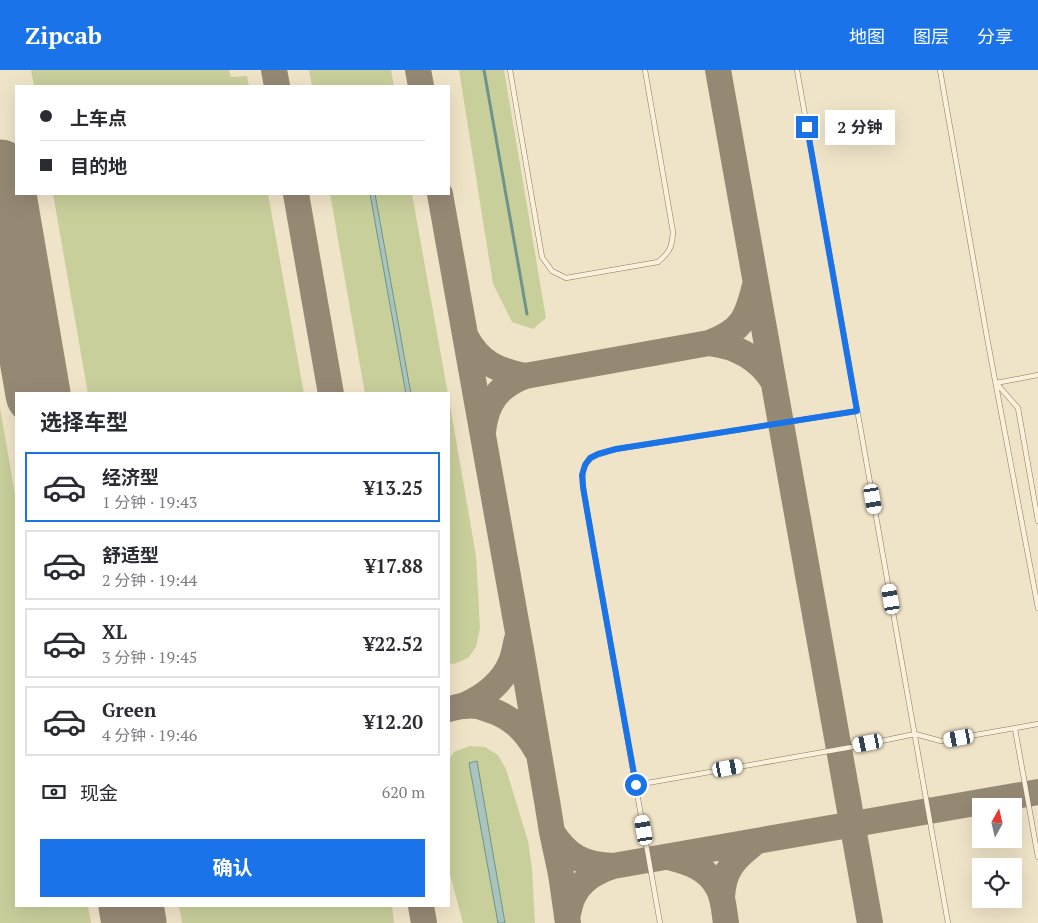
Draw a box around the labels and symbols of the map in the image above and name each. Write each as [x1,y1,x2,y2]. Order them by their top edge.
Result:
callout: 2 分钟 [824,110,894,144]
route end [796,116,818,138]
car [863,483,882,515]
car [881,583,900,615]
car [942,728,975,748]
car [851,733,884,753]
car [711,758,744,778]
route start [625,774,647,796]
north arrow [972,798,1022,848]
car [634,814,653,846]

